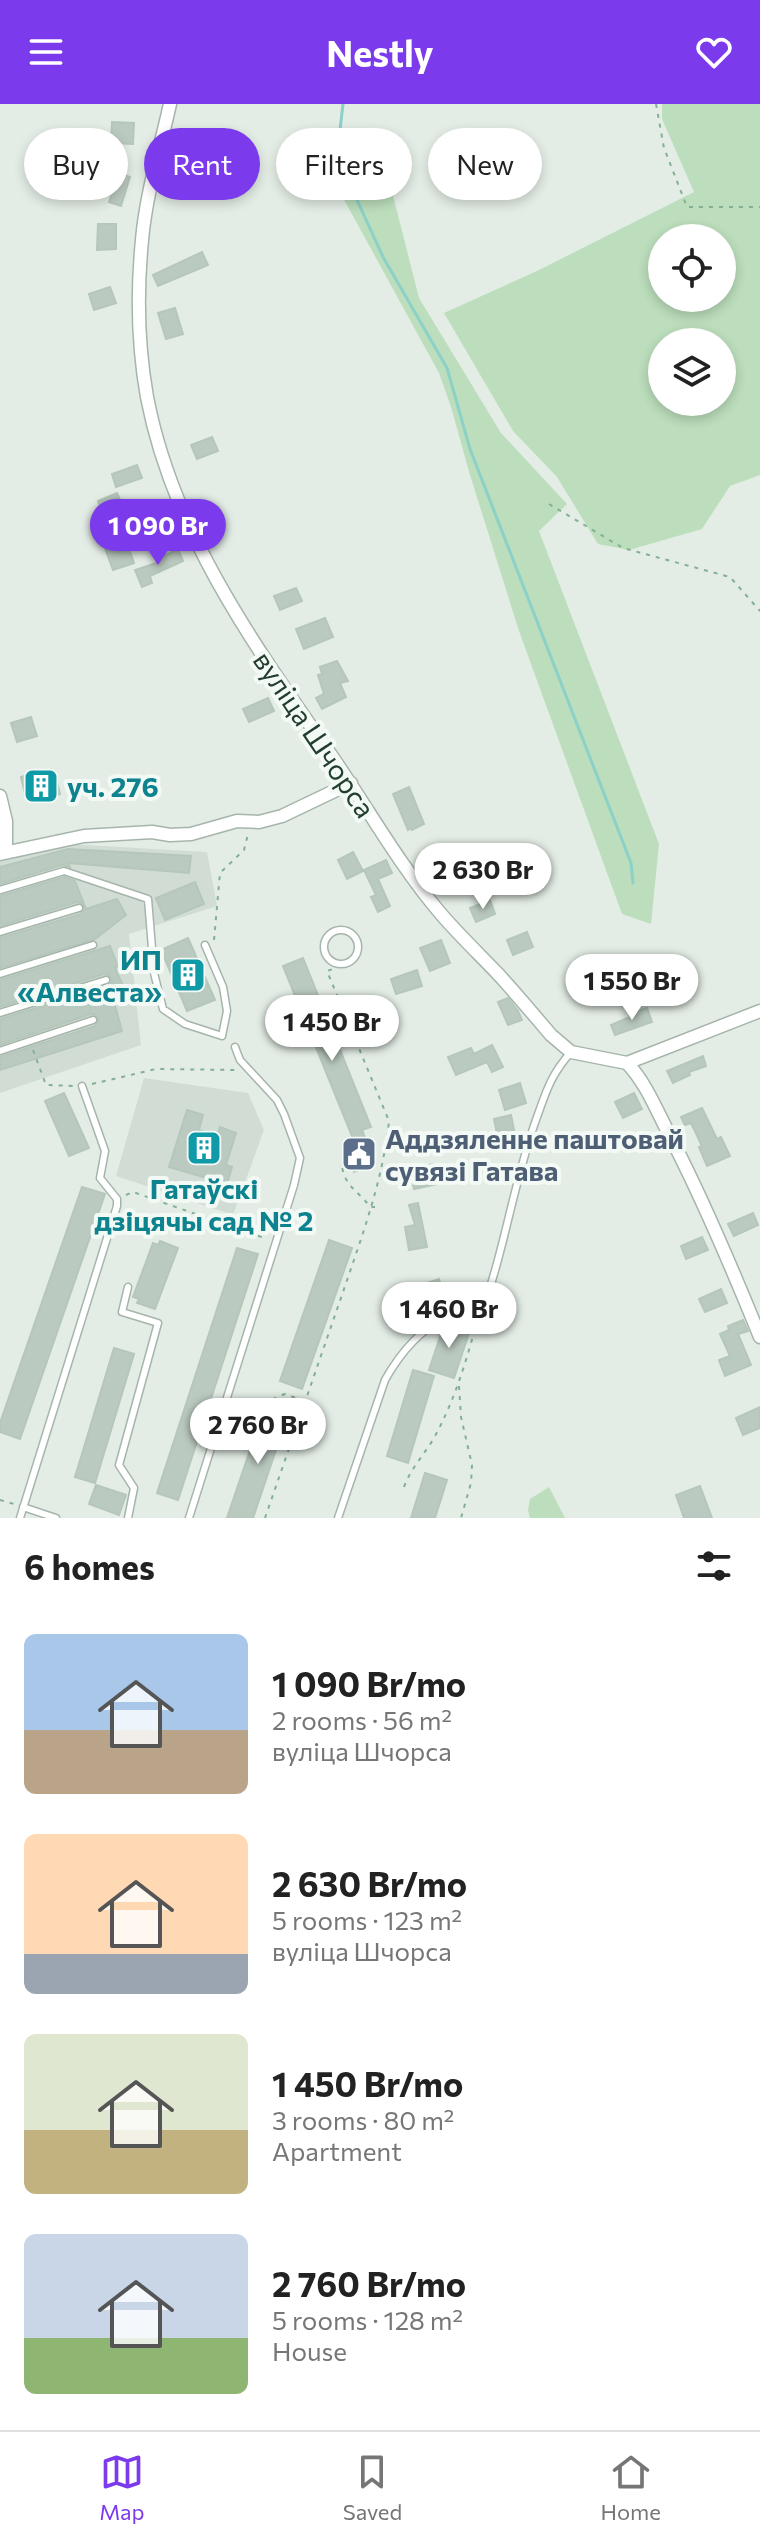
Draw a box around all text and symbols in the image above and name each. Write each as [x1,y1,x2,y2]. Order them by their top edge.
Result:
icon: menu [24,30,68,74]
text: Nestly [326,30,434,74]
icon: heart [692,30,736,74]
chip: Buy [24,128,128,200]
chip: Rent [144,128,260,200]
chip: Filters [276,128,412,200]
chip: New [428,128,542,200]
map controls [648,224,736,416]
button: locate [648,224,736,312]
button: layers [648,328,736,416]
pin: 1 090 Br [75,499,241,567]
text: 1 090 Br [108,509,208,540]
street label: вуліца Шчорса [247,644,383,824]
building icon: уч. 276 [22,767,60,805]
place label: уч. 276 [67,769,159,803]
pin: 2 630 Br [400,843,566,911]
text: 2 630 Br [433,853,533,884]
place label: ИП «Алвеста» [17,942,162,1008]
pin: 1 550 Br [549,954,715,1022]
building icon: ИП «Алвеста» [169,956,207,994]
text: 1 550 Br [583,964,681,995]
pin: 1 450 Br [249,995,415,1063]
text: 1 450 Br [283,1005,381,1036]
place label: Аддзяленне паштовай сувязі Гатава [385,1121,684,1187]
building icon: Гатаўскі дзіцячы сад № 2 [185,1129,223,1167]
public building icon: Аддзяленне паштовай сувязі Гатава [340,1135,378,1173]
place label: Гатаўскі дзіцячы сад № 2 [94,1171,314,1237]
pin: 1 460 Br [366,1282,532,1350]
text: 1 460 Br [400,1292,498,1323]
pin: 2 760 Br [175,1398,341,1466]
text: 2 760 Br [208,1408,308,1439]
icon: filters [692,1544,736,1588]
text: 6 homes [24,1545,155,1587]
text: 1 090 Br/mo [272,1662,466,1704]
icon: home [88,1666,184,1762]
text: 2 rooms · 56 m² [272,1704,452,1735]
text: вуліца Шчорса [272,1735,452,1766]
text: 2 630 Br/mo [272,1862,467,1904]
icon: home [88,1866,184,1962]
text: 5 rooms · 123 m² [272,1904,462,1935]
text: вуліца Шчорса [272,1935,452,1966]
text: 1 450 Br/mo [272,2062,463,2104]
icon: home [88,2066,184,2162]
text: 3 rooms · 80 m² [272,2104,454,2135]
text: Apartment [272,2135,402,2166]
text: 2 760 Br/mo [272,2262,466,2304]
icon: home [88,2266,184,2362]
text: 5 rooms · 128 m² [272,2304,463,2335]
text: House [272,2335,347,2366]
tab: Map [99,2450,145,2525]
tab: Saved [343,2450,402,2525]
tab: Home [600,2450,661,2525]

